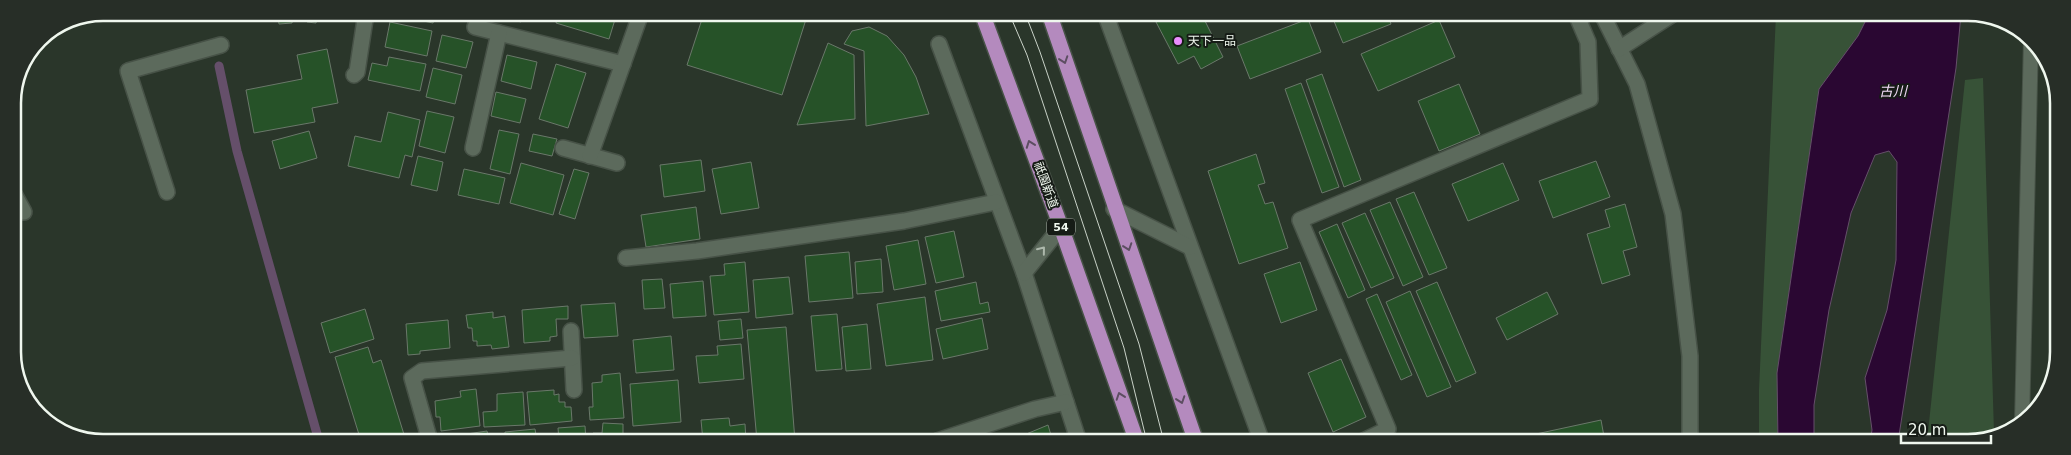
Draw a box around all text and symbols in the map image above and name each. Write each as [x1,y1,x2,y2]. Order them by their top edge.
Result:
place label: 天下一品 [1188,34,1236,48]
marker: 天下一品 [1172,35,1184,47]
one-way arrow [1058,55,1068,63]
water label: 古川 [1879,83,1909,99]
one-way arrow [1026,140,1036,149]
street label: 祇園新道 [1031,160,1061,210]
road number: 54 [1047,218,1075,236]
one-way arrow [1122,242,1132,250]
one-way arrow [1037,247,1045,256]
one-way arrow [1116,392,1126,400]
one-way arrow [1175,395,1185,404]
scale bar [1901,412,1991,444]
text: 20 m [1908,421,1946,439]

